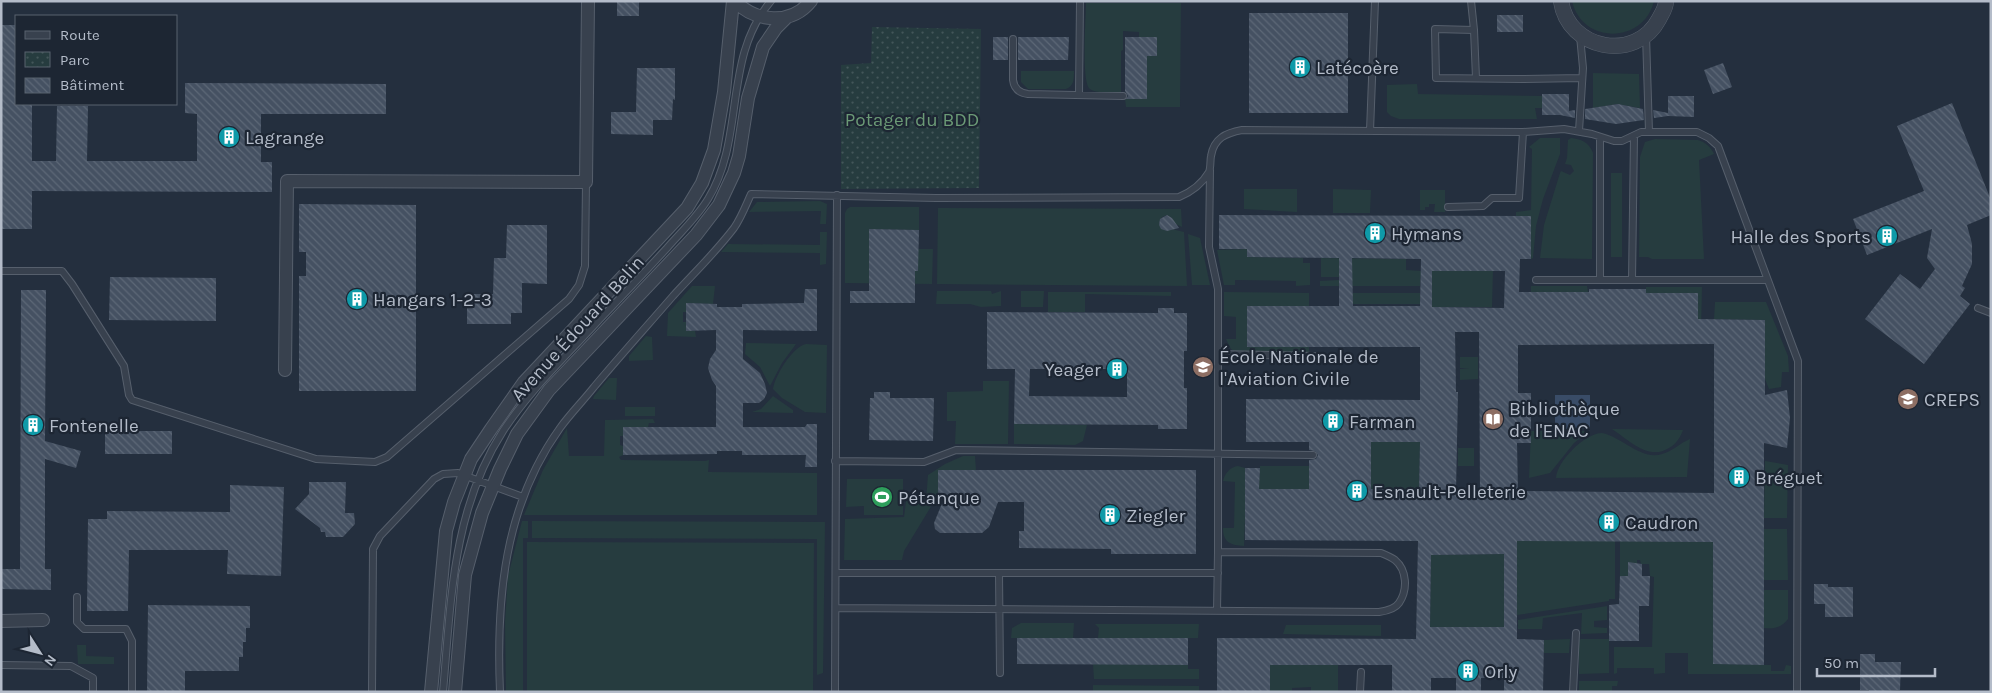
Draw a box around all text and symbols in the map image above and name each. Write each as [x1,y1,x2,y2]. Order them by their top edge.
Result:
legend [15,15,178,105]
text: Route [60,26,100,44]
text: Parc [60,51,90,69]
building icon: Latécoère [1288,55,1312,79]
place label: Latécoère [1316,57,1399,79]
text: Bâtiment [60,76,124,94]
park label: Potager du BDD [845,109,979,131]
building icon: Lagrange [217,125,241,149]
place label: Lagrange [245,127,324,149]
building icon: Hymans [1363,221,1387,245]
place label: Hymans [1391,223,1462,245]
building icon: Halle des Sports [1875,224,1899,248]
place label: Halle des Sports [1730,226,1871,248]
street label: Avenue Édouard Belin [506,251,649,406]
building icon: Hangars 1-2-3 [345,287,369,311]
place label: Hangars 1-2-3 [373,289,492,311]
place label: École Nationale de l'Aviation Civile [1219,345,1379,390]
school or university icon: École Nationale de l'Aviation Civile [1191,355,1215,379]
building icon: Yeager [1105,357,1129,381]
place label: Yeager [1044,359,1101,381]
school or university icon: CREPS [1896,387,1920,411]
place label: CREPS [1924,389,1980,411]
place label: Bibliothèque de l'ENAC [1509,398,1620,442]
library icon: Bibliothèque de l'ENAC [1481,407,1505,431]
building icon: Farman [1321,409,1345,433]
place label: Farman [1349,411,1416,433]
building icon: Fontenelle [21,413,45,437]
place label: Fontenelle [49,415,139,437]
building icon: Bréguet [1727,465,1751,489]
place label: Bréguet [1755,467,1823,489]
building icon: Esnault-Pelleterie [1345,479,1369,503]
place label: Esnault-Pelleterie [1373,481,1526,503]
sports icon: Pétanque [870,485,894,509]
place label: Pétanque [898,487,980,509]
building icon: Ziegler [1098,503,1122,527]
place label: Ziegler [1126,505,1185,527]
building icon: Caudron [1597,510,1621,534]
place label: Caudron [1625,512,1699,534]
north arrow [15,628,65,678]
scale bar [1817,646,1934,678]
text: N [40,651,60,669]
text: 50 m [1824,654,1859,672]
building icon: Orly [1456,659,1480,683]
place label: Orly [1484,661,1517,683]

